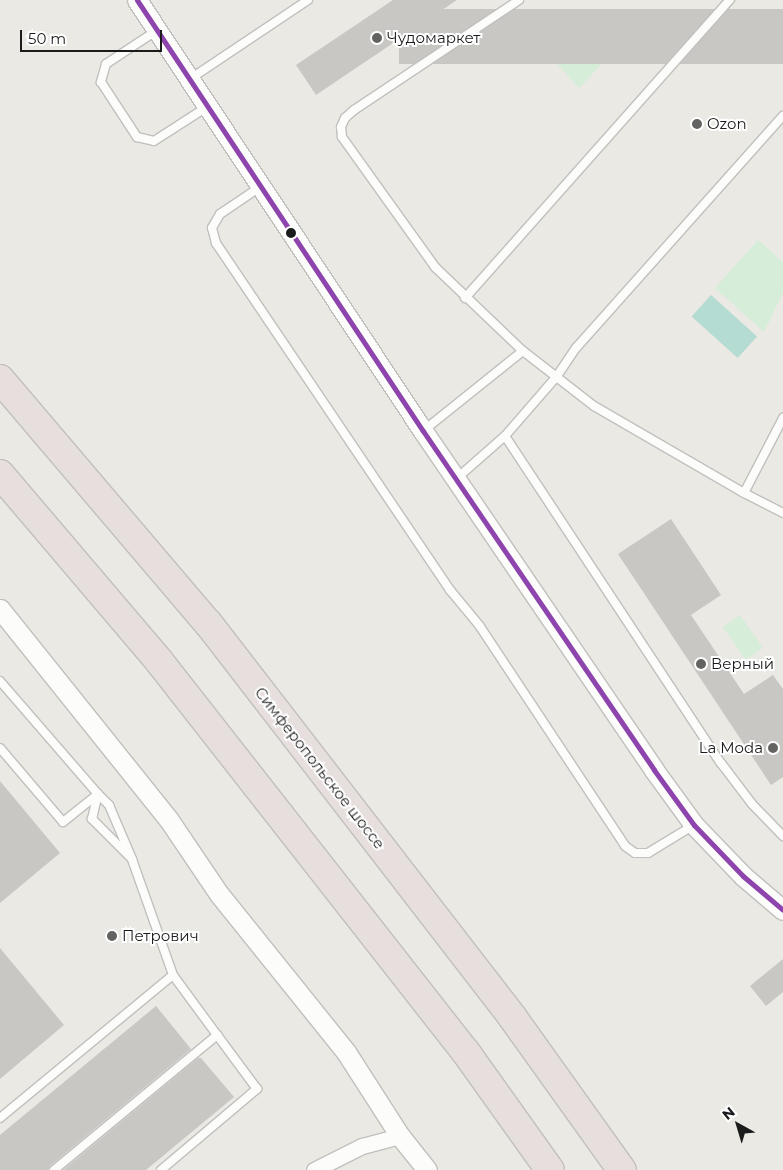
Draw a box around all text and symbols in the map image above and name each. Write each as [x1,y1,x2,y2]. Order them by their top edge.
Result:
scale bar [22,20,165,52]
text: 50 m [28,29,66,48]
place label: Чудомаркет [387,29,480,47]
marker: Чудомаркет [371,32,383,44]
place label: Ozon [707,115,747,133]
marker: Ozon [691,118,703,130]
unlabelled marker [286,228,296,238]
place label: Верный [711,655,774,673]
marker: Верный [695,658,707,670]
street label: Симферопольское шоссе [251,684,389,852]
place label: La Moda [699,739,763,757]
marker: La Moda [767,742,779,754]
place label: Петрович [122,927,199,945]
marker: Петрович [106,930,118,942]
north arrow [713,1100,763,1150]
text: N [719,1103,739,1124]

